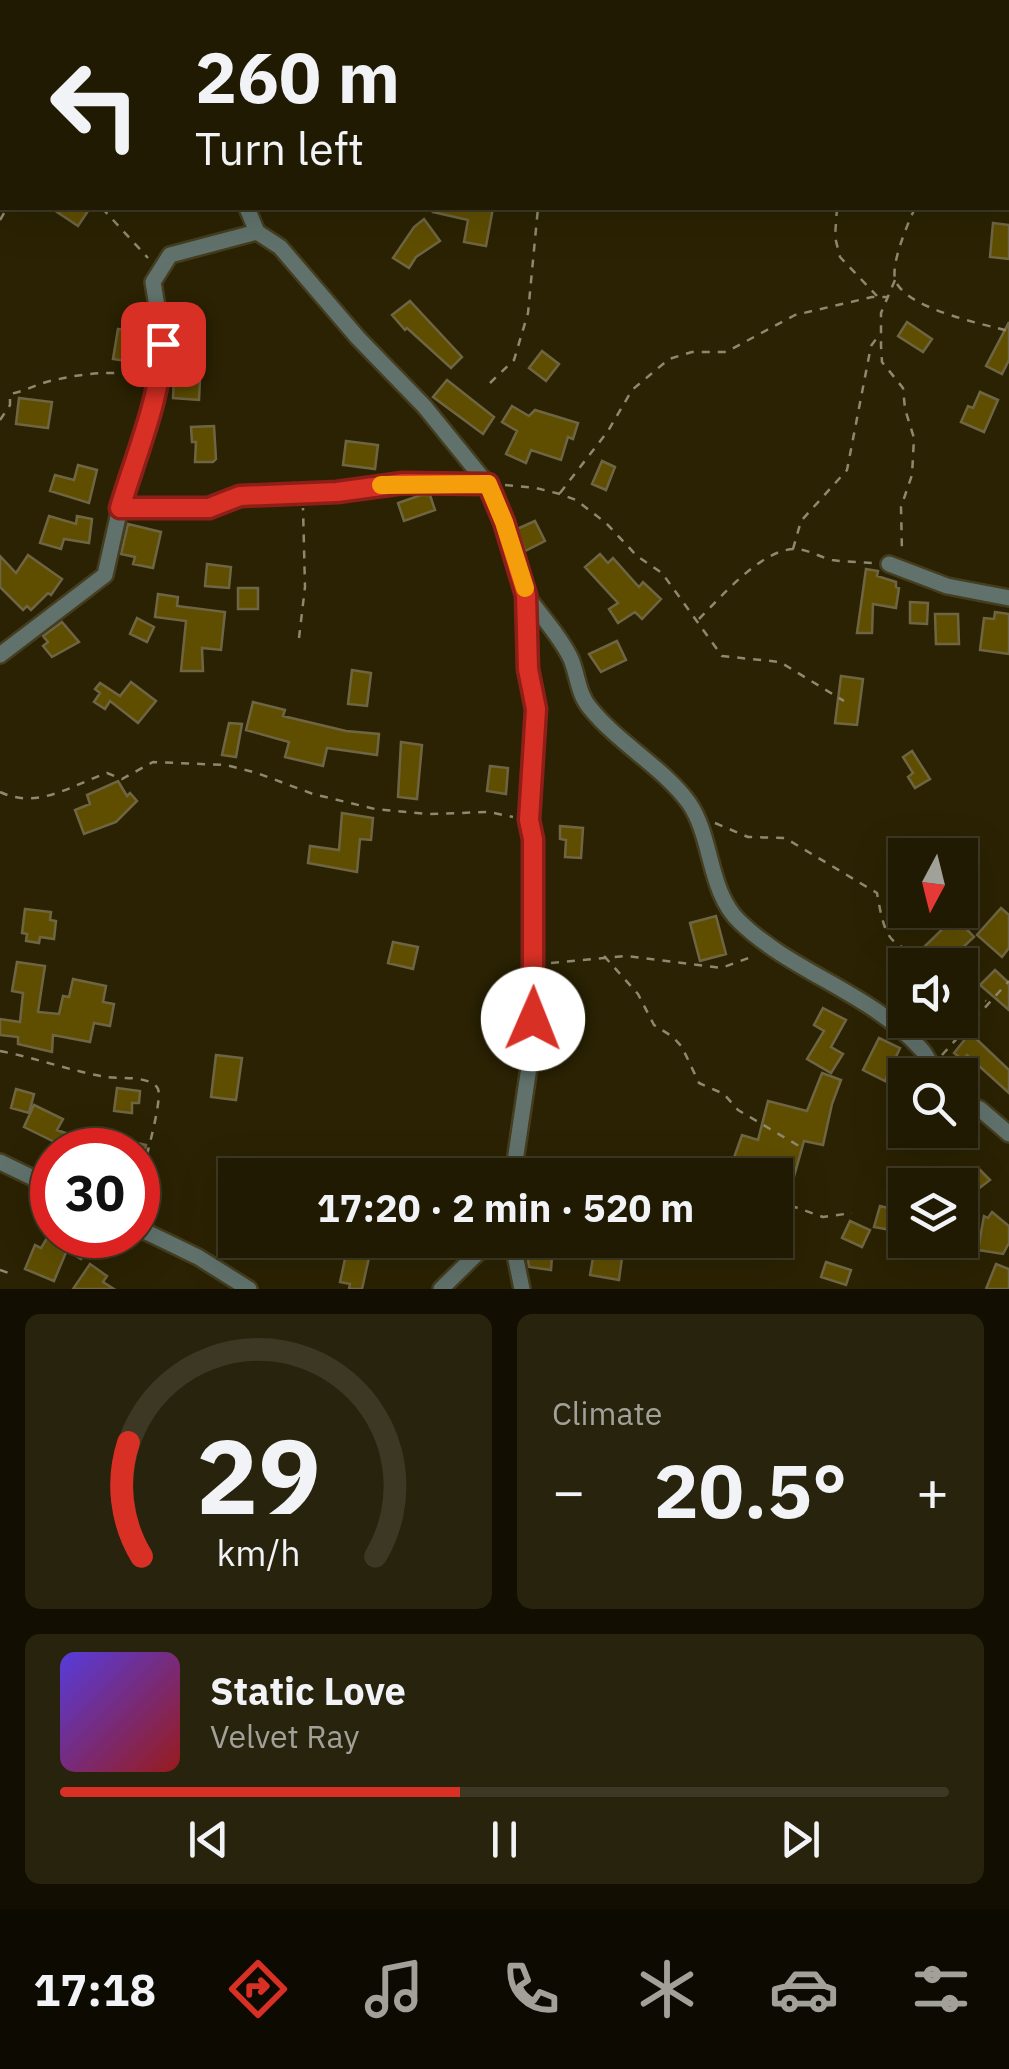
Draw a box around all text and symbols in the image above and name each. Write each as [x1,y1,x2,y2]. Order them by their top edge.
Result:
text: 260 m [195,31,400,122]
icon: left [30,40,160,170]
text: Turn left [195,119,364,177]
pin [121,302,206,387]
icon: arrive [136,317,191,372]
north arrow [888,838,978,928]
map controls [888,838,978,1258]
button: sound [888,948,978,1038]
position arrow [481,967,585,1071]
button: search [888,1058,978,1148]
speed limit sign: 30 [30,1128,160,1258]
button: layers [888,1168,978,1258]
text: 17:20 · 2 min · 520 m [317,1183,694,1232]
text: Climate [552,1392,662,1434]
text: 29 [196,1407,321,1543]
text: 20.5° [654,1441,847,1539]
text: − [552,1455,585,1526]
text: + [916,1455,949,1526]
text: km/h [216,1529,301,1576]
text: Static Love [210,1666,406,1715]
text: Velvet Ray [210,1715,359,1757]
icon: previous [181,1812,236,1867]
icon: pause [477,1812,532,1867]
icon: next [773,1812,828,1867]
icon: directions [223,1954,293,2024]
icon: music [359,1954,429,2024]
icon: phone [496,1954,566,2024]
icon: climate [632,1954,702,2024]
icon: car [769,1954,839,2024]
icon: filters [906,1954,976,2024]
text: 17:18 [33,1960,156,2018]

